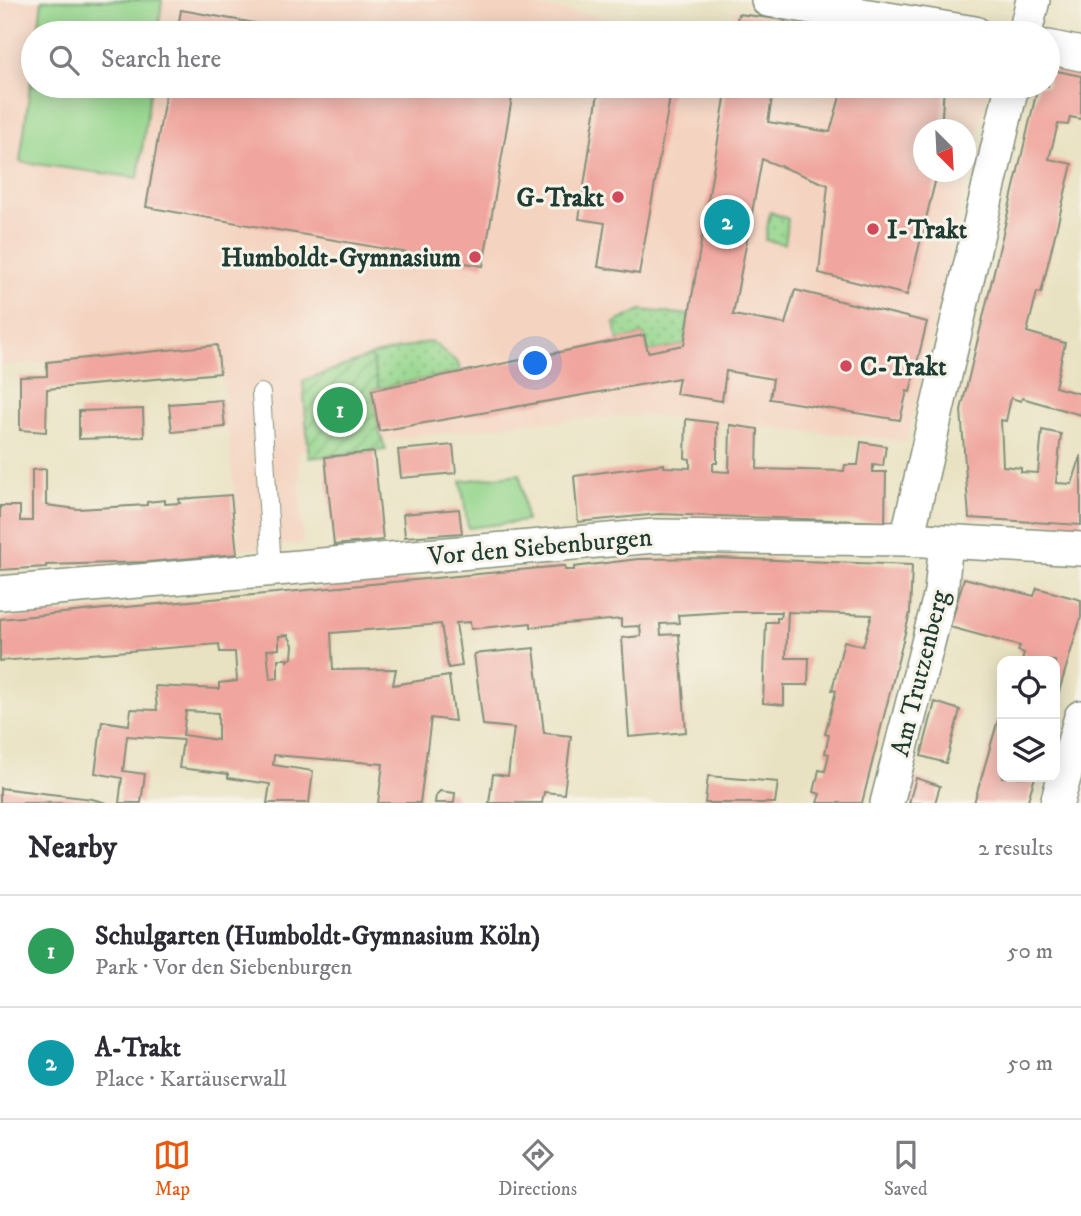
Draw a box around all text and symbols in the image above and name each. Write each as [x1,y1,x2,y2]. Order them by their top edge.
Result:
search box [21,21,1060,98]
icon: search [45,41,83,79]
text: Search here [101,43,221,76]
north arrow [913,119,976,182]
place label: G-Trakt [516,182,605,215]
marker: G-Trakt [610,189,626,205]
pin: 2 [704,196,750,248]
place label: I-Trakt [887,214,968,247]
marker: I-Trakt [865,221,881,237]
place label: Humboldt-Gymnasium [221,242,461,275]
marker: Humboldt-Gymnasium [467,249,483,265]
your location [518,346,552,380]
place label: C-Trakt [860,351,947,384]
marker: C-Trakt [838,358,854,374]
pin: 1 [317,384,363,436]
street label: Vor den Siebenburgen [426,521,654,574]
street label: Am Trutzenberg [884,587,957,760]
map controls [997,656,1060,782]
button: locate [997,656,1060,719]
button: layers [997,719,1060,782]
text: Nearby [28,830,117,867]
text: 2 results [978,834,1053,863]
text: Schulgarten (Humboldt-Gymnasium Köln) [95,920,540,953]
text: 1 [47,937,55,966]
text: 50 m [1007,937,1053,966]
text: Park · Vor den Siebenburgen [95,953,352,982]
text: A-Trakt [95,1032,181,1065]
text: 2 [45,1049,57,1078]
text: 50 m [1007,1049,1053,1078]
text: Place · Kartäuserwall [95,1065,287,1094]
tab: Map [153,1136,191,1201]
tab: Directions [498,1136,577,1201]
tab: Saved [884,1136,928,1201]

